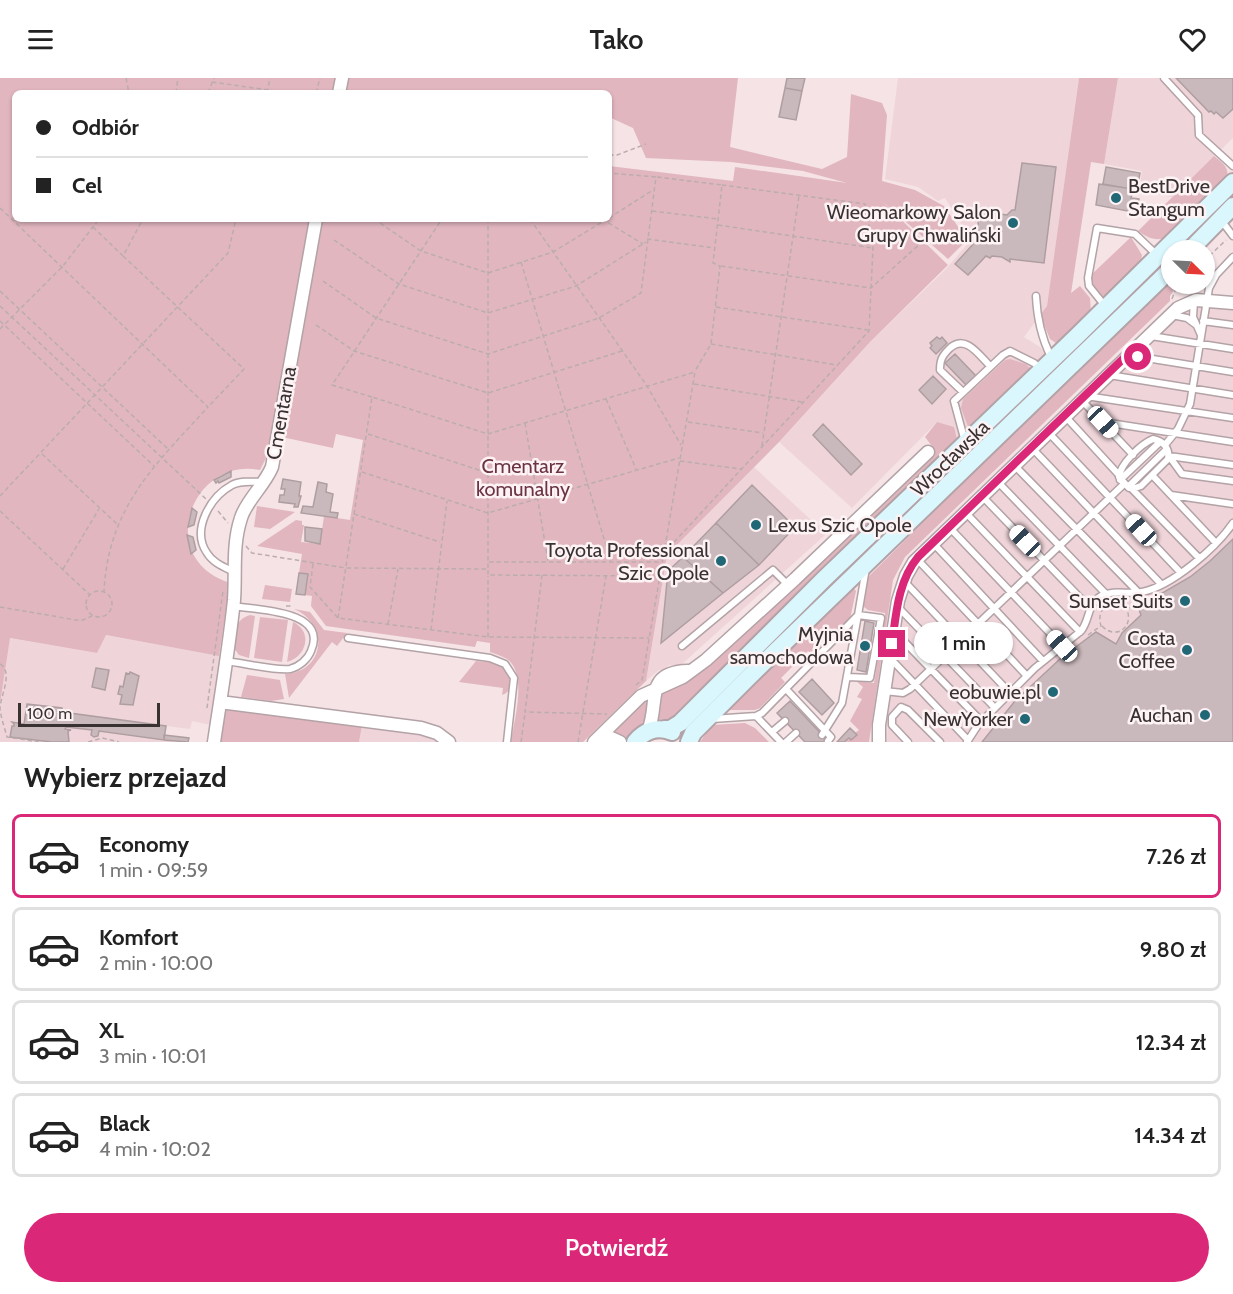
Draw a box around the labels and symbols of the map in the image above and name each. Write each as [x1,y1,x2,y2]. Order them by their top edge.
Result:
place label: BestDrive Stangum [1128,174,1210,221]
marker: BestDrive Stangum [1109,191,1123,205]
place label: Wieomarkowy Salon Grupy Chwaliński [827,200,1001,247]
marker: Wieomarkowy Salon Grupy Chwaliński [1006,216,1020,230]
north arrow [1161,240,1215,294]
route start [1124,343,1151,370]
street label: Cmentarna [261,364,301,462]
car [1084,403,1122,441]
street label: Wrocławska [906,414,994,501]
park label: Cmentarz komunalny [476,454,570,501]
car [1122,511,1160,549]
place label: Lexus Szic Opole [768,513,912,537]
marker: Lexus Szic Opole [749,518,763,532]
car [1006,522,1044,560]
place label: Toyota Professional Szic Opole [545,538,709,585]
marker: Toyota Professional Szic Opole [714,554,728,568]
place label: Sunset Suits [1069,589,1173,613]
marker: Sunset Suits [1178,594,1192,608]
place label: Myjnia samochodowa [730,622,853,669]
callout: 1 min [913,623,1012,665]
place label: Costa Coffee [1119,626,1175,673]
car [1043,627,1081,665]
route end [878,630,905,657]
marker: Myjnia samochodowa [858,639,872,653]
marker: Costa Coffee [1180,643,1194,657]
place label: eobuwie.pl [949,680,1041,704]
marker: eobuwie.pl [1046,685,1060,699]
scale bar [18,700,160,728]
place label: Auchan [1130,703,1193,727]
place label: NewYorker [923,707,1014,731]
marker: Auchan [1198,708,1212,722]
marker: NewYorker [1018,712,1032,726]

